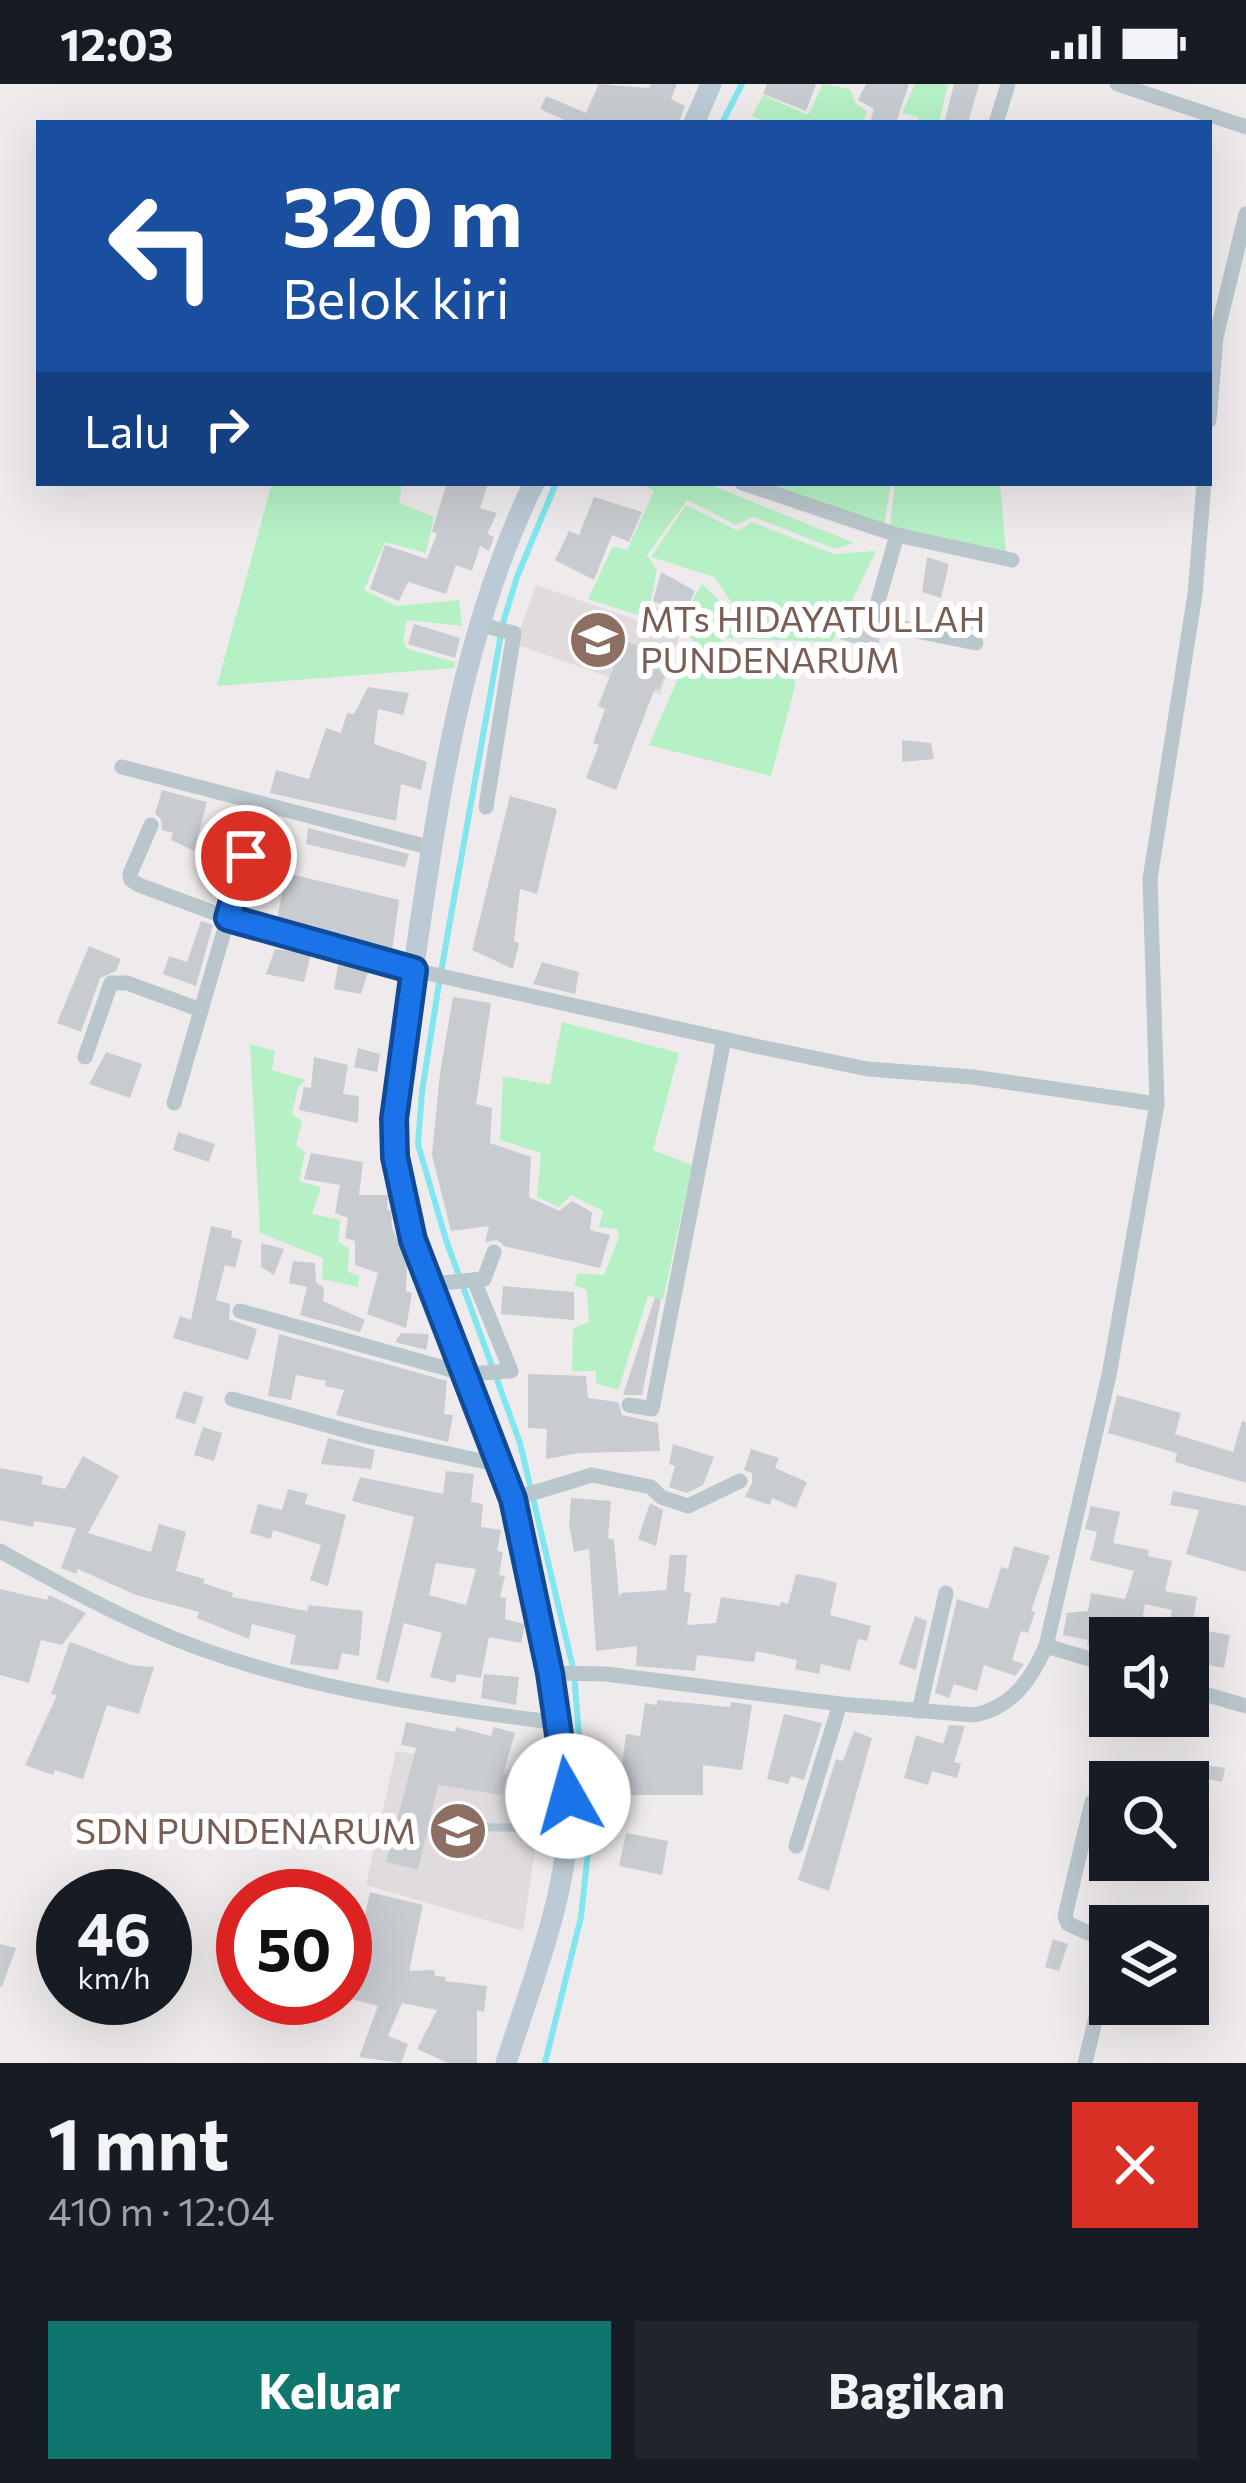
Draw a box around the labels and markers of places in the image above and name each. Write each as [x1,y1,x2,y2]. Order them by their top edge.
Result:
place label: MTs HIDAYATULLAH PUNDENARUM [640,595,985,680]
school or university icon: MTs HIDAYATULLAH PUNDENARUM [567,609,629,671]
pin [195,805,297,907]
school or university icon: SDN PUNDENARUM [427,1800,489,1862]
place label: SDN PUNDENARUM [75,1807,416,1851]

